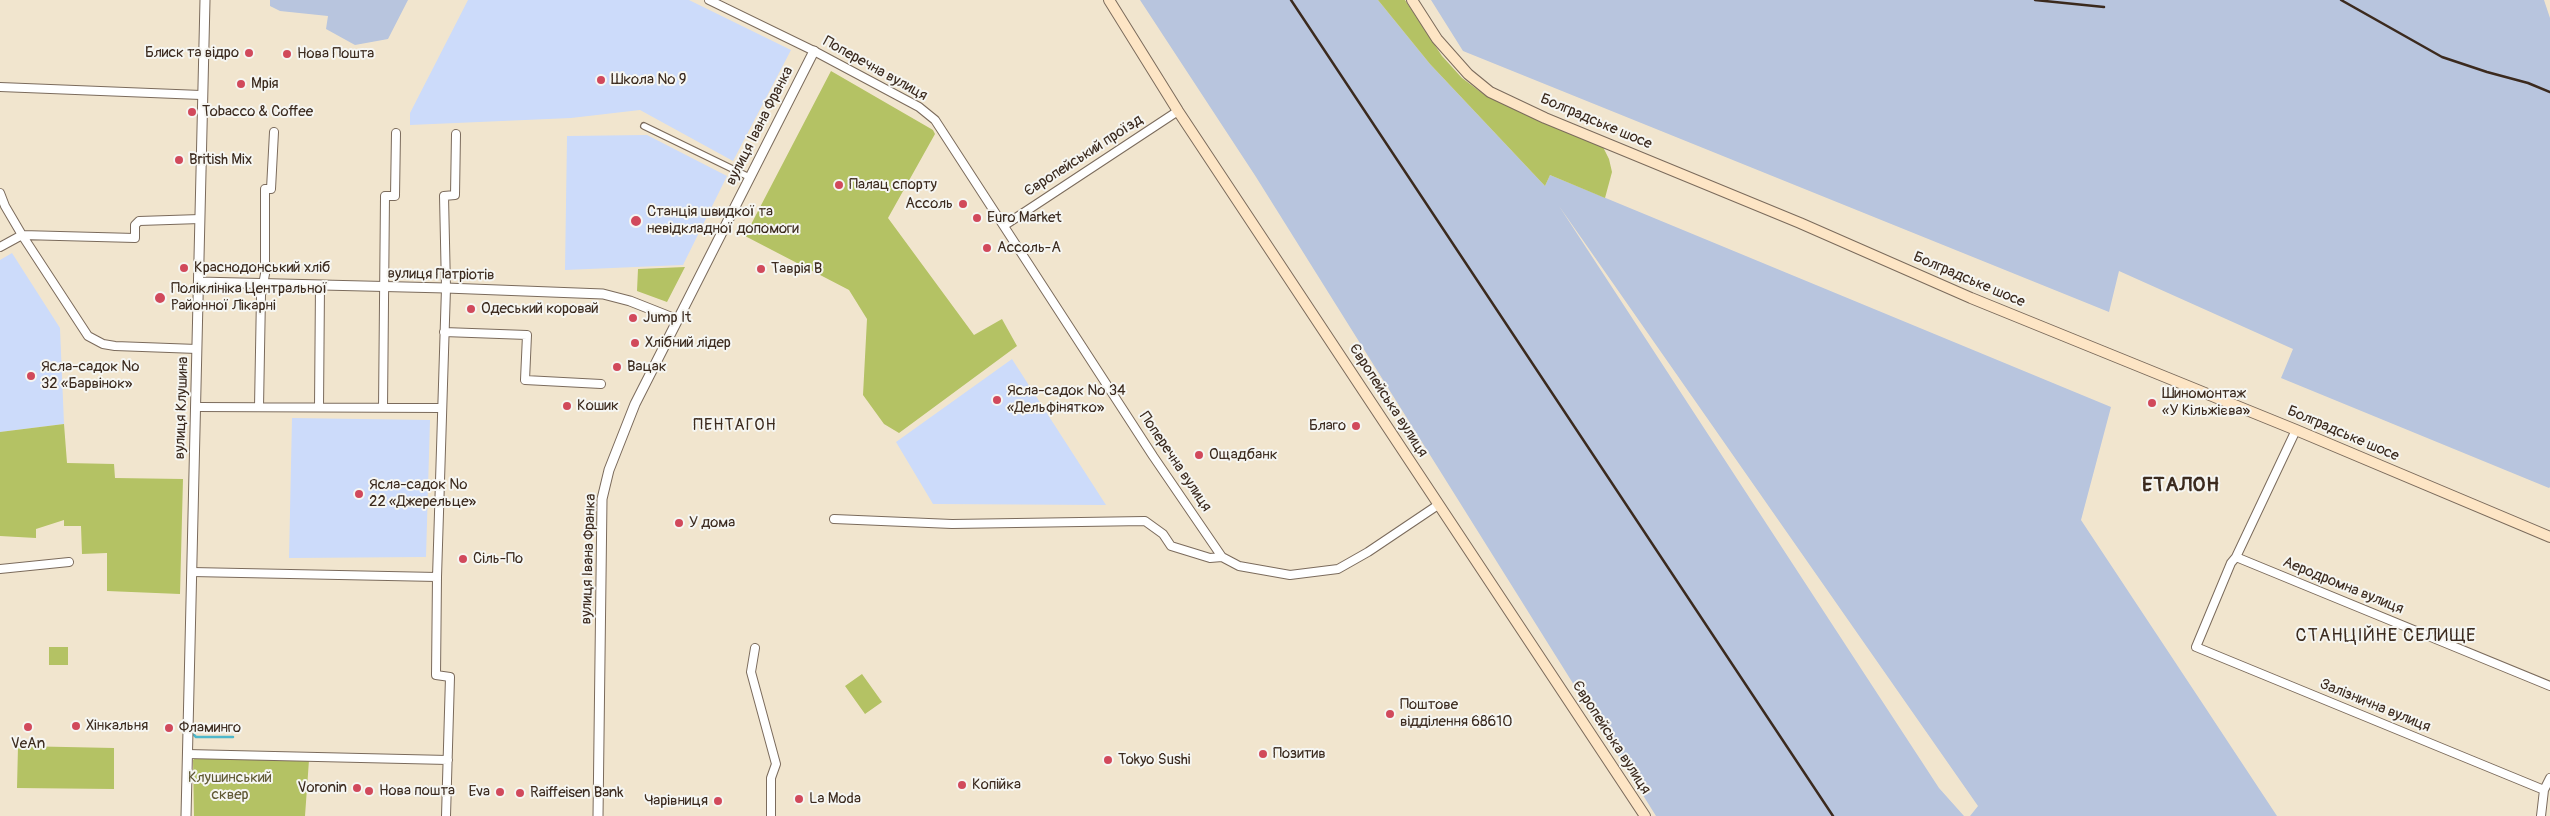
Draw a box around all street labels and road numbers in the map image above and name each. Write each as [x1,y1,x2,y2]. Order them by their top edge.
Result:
street label: Поперечна вулиця [820,33,930,105]
street label: вулиця Івана Франка [722,64,798,188]
street label: Болградське шосе [1537,90,1655,154]
street label: Європейський проїзд [1022,111,1146,201]
street label: Болградське шосе [1910,248,2028,312]
street label: вулиця Патріотів [387,265,495,285]
street label: Європейська вулиця [1345,341,1431,461]
street label: вулиця Клушина [171,356,193,460]
street label: Болградське шосе [2284,402,2402,466]
street label: Поперечна вулиця [1135,409,1215,515]
street label: вулиця Івана Франка [578,493,600,625]
street label: Аеродромна вулиця [2280,554,2406,618]
street label: Залізнична вулиця [2317,676,2433,736]
street label: Європейська вулиця [1568,678,1654,798]

